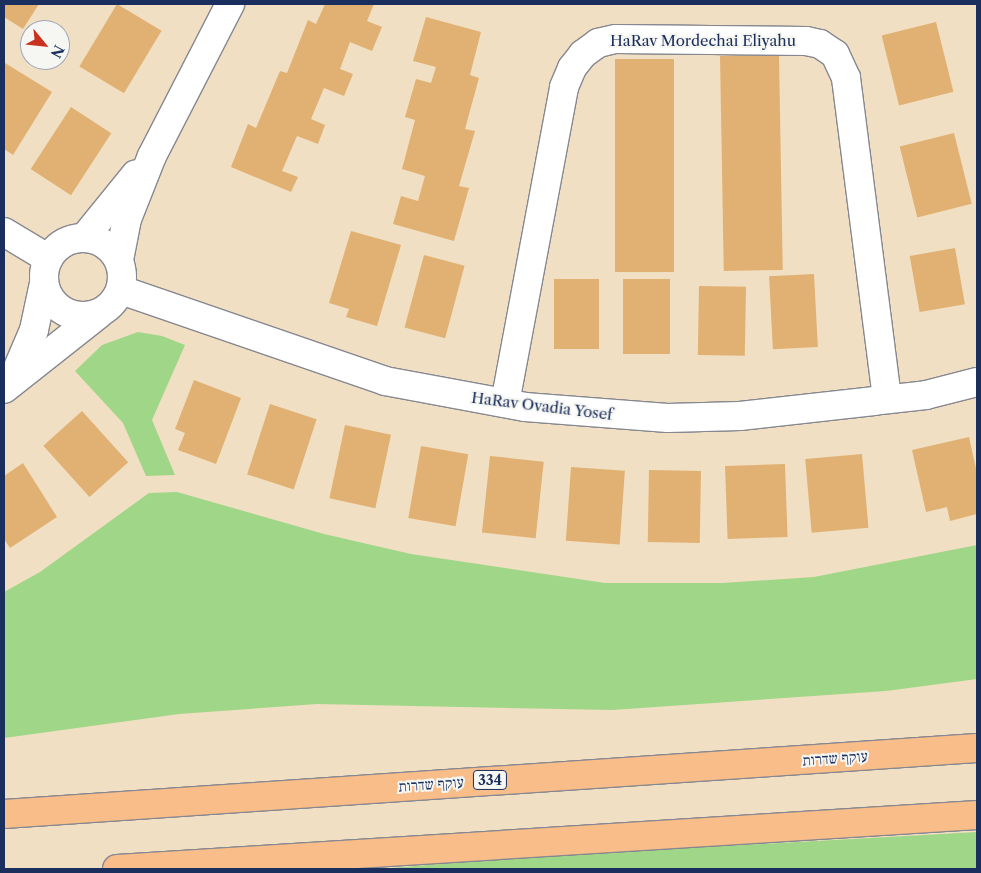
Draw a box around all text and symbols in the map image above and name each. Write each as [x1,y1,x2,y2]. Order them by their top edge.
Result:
north arrow [20,20,70,70]
street label: HaRav Mordechai Eliyahu [610,32,796,50]
text: N [47,42,68,61]
street label: HaRav Ovadia Yosef [470,388,614,424]
street label: עוקף שדרות [802,747,868,769]
road number: 334 [472,768,508,792]
street label: עוקף שדרות [398,773,464,795]

